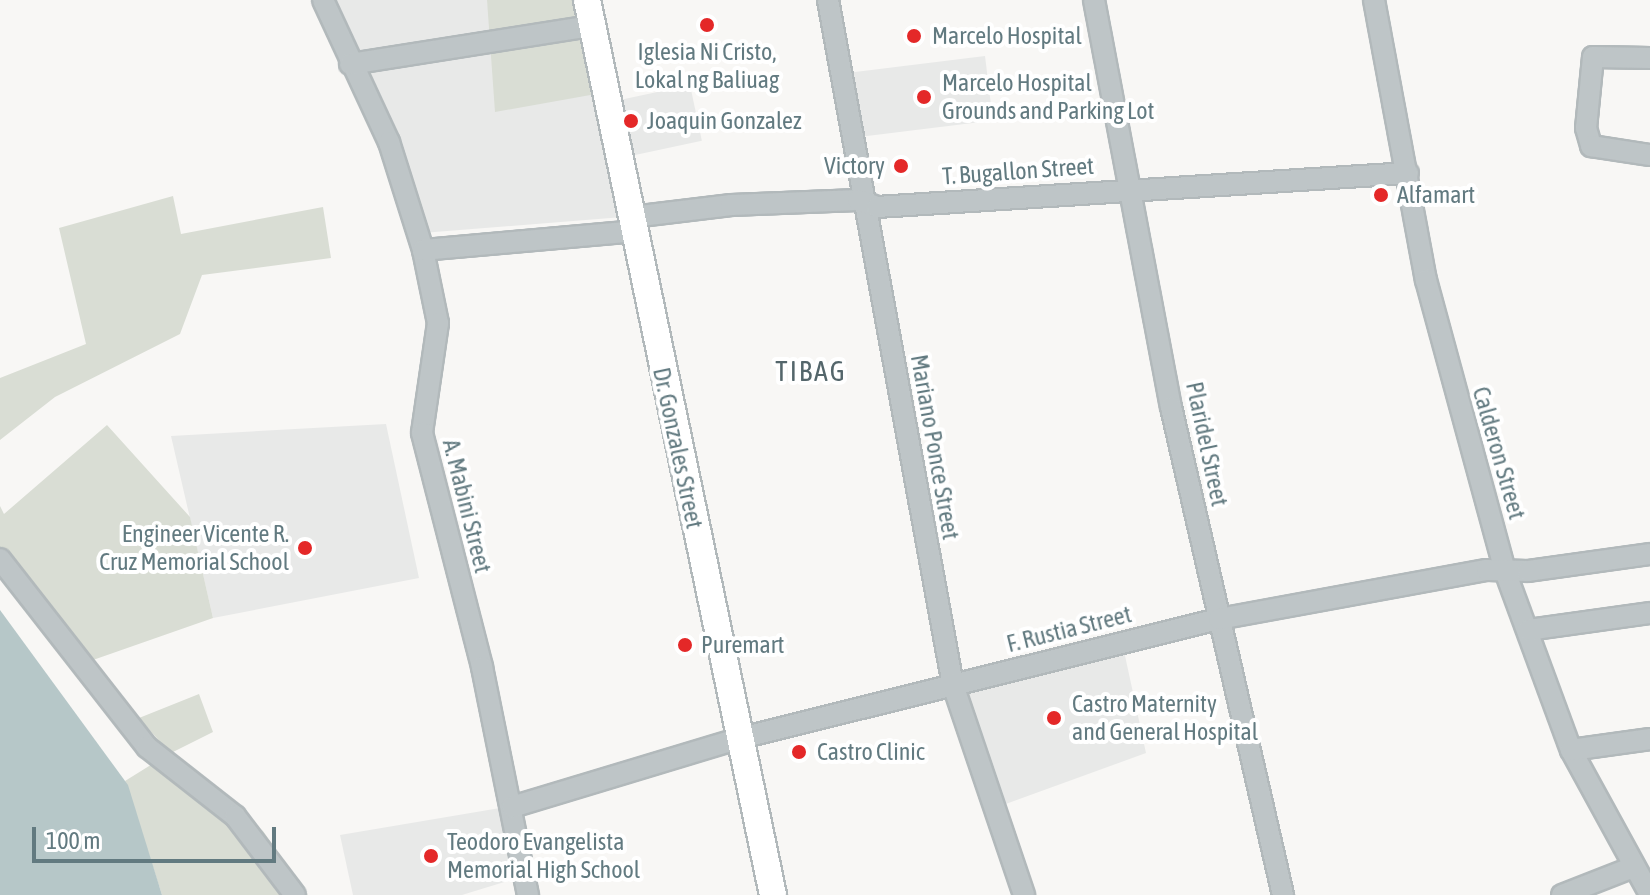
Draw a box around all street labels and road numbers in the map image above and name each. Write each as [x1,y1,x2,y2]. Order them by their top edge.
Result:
street label: T. Bugallon Street [941,151,1095,191]
street label: Mariano Ponce Street [905,352,965,542]
street label: Dr. Gonzales Street [647,365,709,531]
street label: Plaridel Street [1180,379,1234,509]
street label: Calderon Street [1466,384,1532,522]
street label: A. Mabini Street [437,436,497,576]
street label: F. Rustia Street [1004,600,1134,658]

